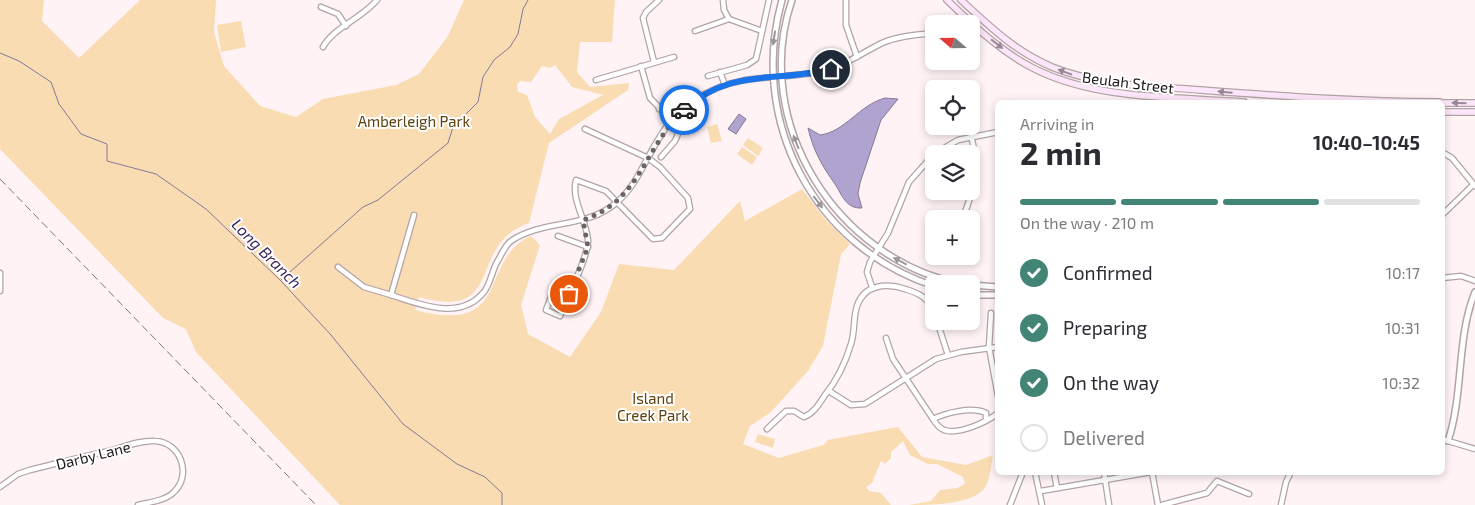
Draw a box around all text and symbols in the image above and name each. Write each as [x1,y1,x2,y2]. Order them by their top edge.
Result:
north arrow [925,15,980,70]
map controls [925,15,980,330]
one-way arrow [769,30,777,46]
one-way arrow [990,39,1003,50]
pin [810,48,852,90]
icon: home [817,55,845,83]
street label: Beulah Street [1081,67,1175,97]
one-way arrow [1057,68,1072,76]
button: locate [925,80,980,135]
courier [659,85,709,135]
one-way arrow [1217,88,1233,96]
icon: car [670,96,698,124]
one-way arrow [1450,99,1466,107]
park label: Amberleigh Park [358,112,471,130]
text: Arriving in [1020,114,1094,133]
text: 10:40–10:45 [1313,131,1420,154]
text: 2 min [1020,133,1102,171]
one-way arrow [792,134,799,149]
button: layers [925,145,980,200]
one-way arrow [813,195,824,208]
button: + [925,210,980,265]
text: On the way · 210 m [1020,213,1154,232]
water label: Long Branch [228,214,306,292]
one-way arrow [893,257,907,265]
icon: check [1020,259,1048,287]
text: Confirmed [1063,261,1153,284]
text: 10:17 [1386,263,1420,282]
pin [548,273,590,315]
button: − [925,275,980,330]
icon: bag [555,280,583,308]
icon: check [1020,314,1048,342]
text: Preparing [1063,316,1147,339]
text: 10:31 [1385,318,1420,337]
icon: check [1020,369,1048,397]
text: On the way [1063,371,1159,394]
text: 10:32 [1382,373,1420,392]
park label: Island Creek Park [617,389,689,424]
text: Delivered [1063,426,1145,449]
street label: Darby Lane [54,437,132,473]

